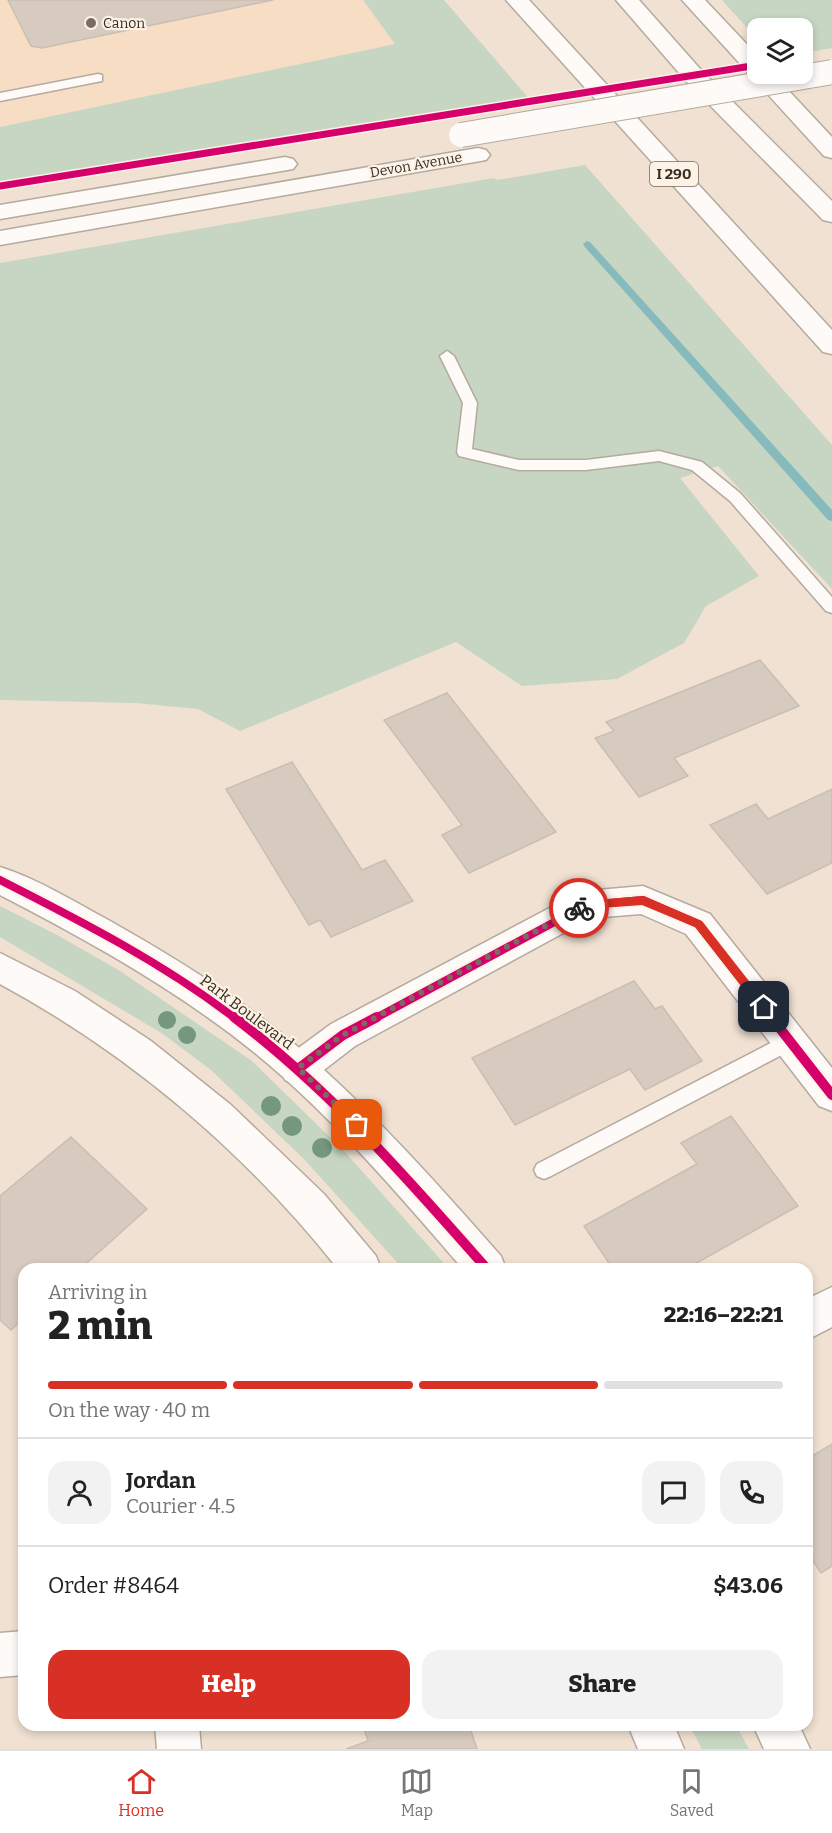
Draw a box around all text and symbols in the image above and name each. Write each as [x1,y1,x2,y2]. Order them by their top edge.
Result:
place label: Canon [103,15,145,32]
marker: Canon [84,16,98,30]
map controls [747,18,813,84]
button: layers [747,18,813,84]
street label: Devon Avenue [369,149,463,181]
road number: I 290 [650,162,698,186]
courier [549,878,609,938]
icon: bike [563,892,596,925]
street label: Park Boulevard [196,971,298,1054]
pin [738,981,789,1032]
icon: home [747,990,780,1023]
pin [331,1099,382,1150]
icon: bag [340,1108,373,1141]
text: Arriving in [48,1280,147,1304]
text: 22:16–22:21 [664,1301,783,1328]
text: 2 min [48,1303,152,1349]
text: On the way · 40 m [48,1398,210,1422]
button: person [48,1461,111,1524]
button: chat [642,1461,705,1524]
button: phone [720,1461,783,1524]
text: Jordan [126,1467,196,1494]
text: Courier · 4.5 [126,1494,235,1518]
text: Order #8464 [48,1572,179,1599]
text: $43.06 [713,1572,783,1599]
button: Help [48,1650,410,1719]
button: Share [422,1650,783,1719]
tab: Home [118,1765,164,1820]
tab: Map [400,1765,433,1820]
tab: Saved [670,1765,714,1820]

